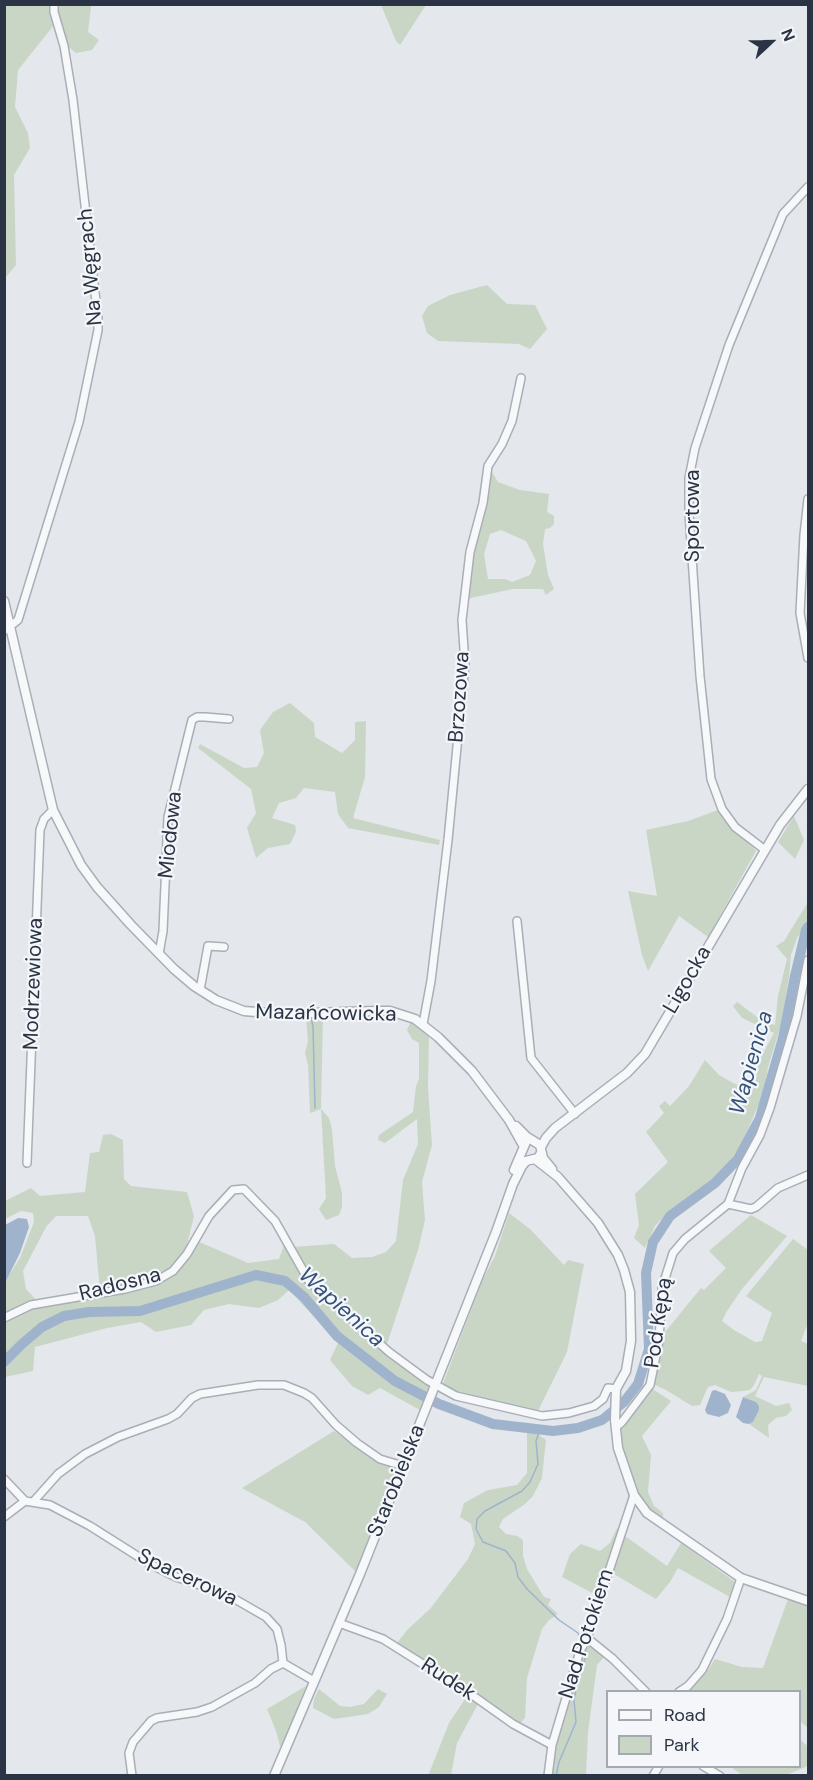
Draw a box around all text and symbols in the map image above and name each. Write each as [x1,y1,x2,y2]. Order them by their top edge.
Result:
north arrow [741,12,801,72]
text: N [776,26,800,44]
street label: Na Węgrach [73,207,109,327]
street label: Sportowa [680,470,706,562]
street label: Brzozowa [444,651,476,743]
street label: Miodowa [154,790,188,880]
street label: Modrzewiowa [19,917,49,1051]
street label: Ligocka [659,942,717,1018]
street label: Mazańcowicka [255,1000,397,1028]
water label: Wapienica [725,1008,779,1118]
water label: Wapienica [292,1262,390,1354]
street label: Radosna [77,1263,163,1307]
street label: Pod Kępą [640,1276,678,1370]
street label: Starobielska [363,1421,431,1541]
street label: Spacerowa [133,1544,241,1612]
street label: Nad Potokiem [554,1566,620,1702]
street label: Rudek [416,1653,480,1707]
legend [606,1690,801,1768]
text: Road [664,1703,706,1727]
text: Park [664,1733,700,1757]

